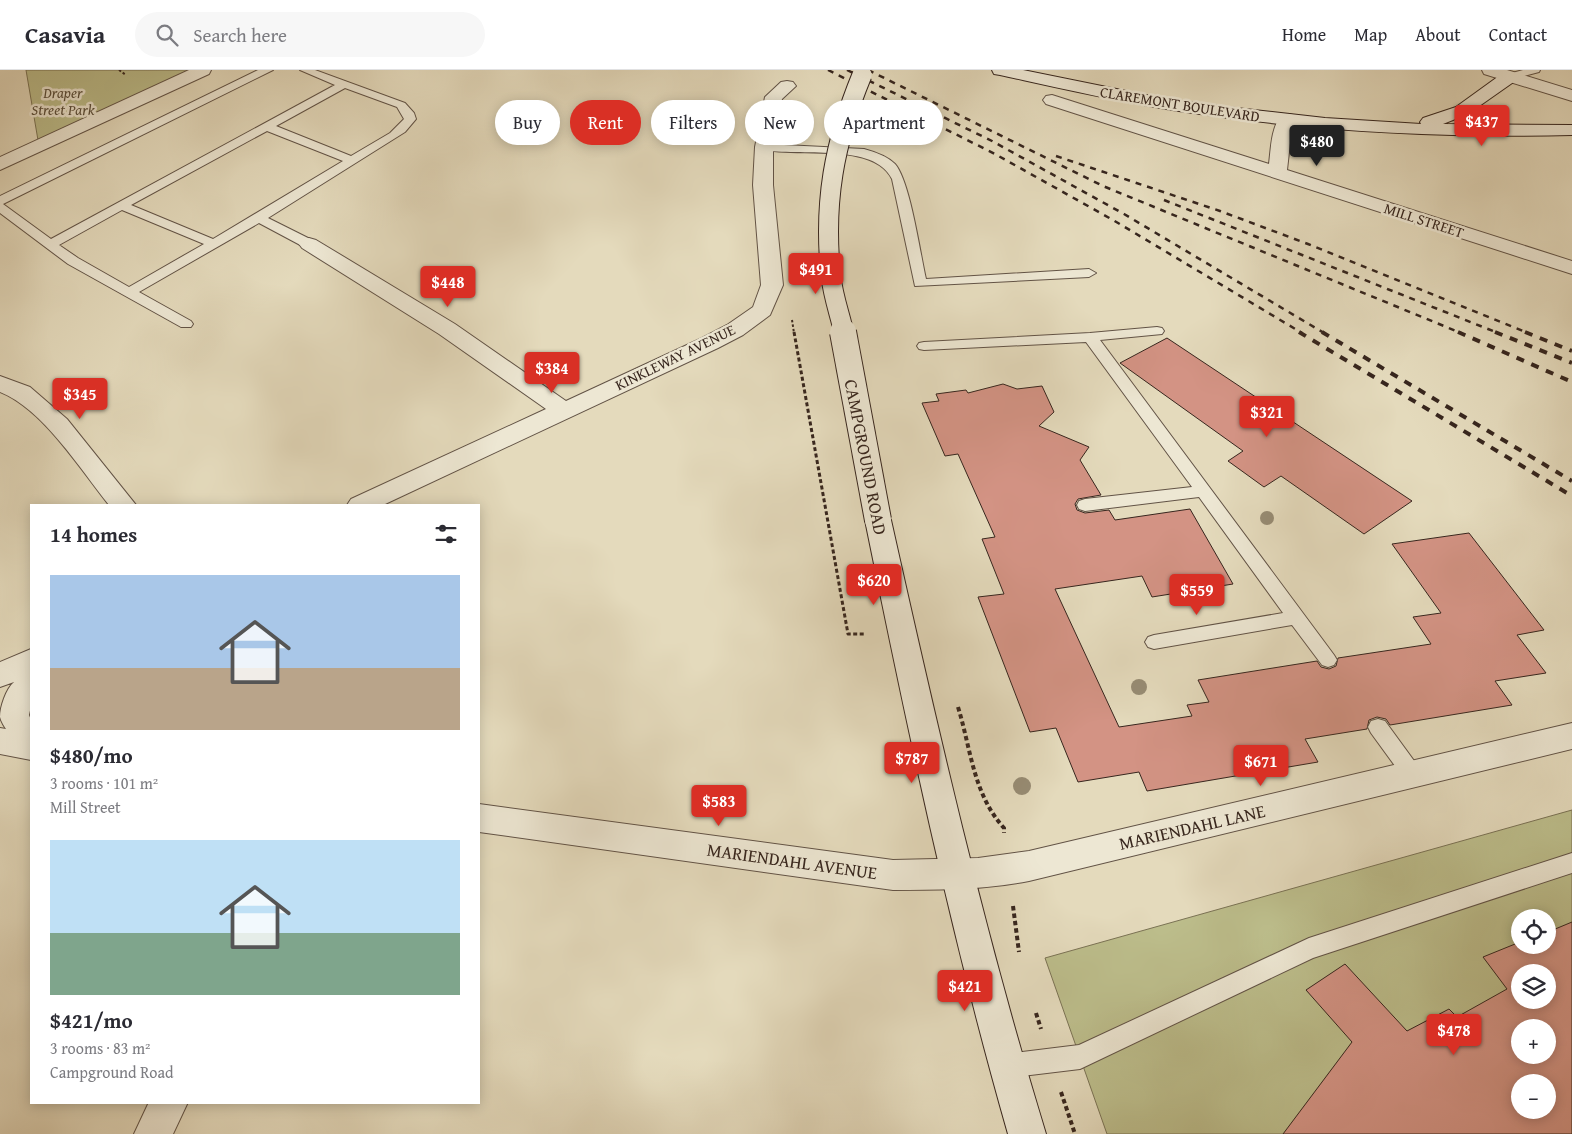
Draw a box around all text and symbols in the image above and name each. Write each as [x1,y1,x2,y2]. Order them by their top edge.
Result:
search box [135,12,485,57]
text: Casavia [25,17,105,52]
icon: search [153,21,181,49]
text: Search here [193,21,287,49]
text: Home [1282,21,1326,48]
text: Map [1354,21,1387,48]
text: About [1415,21,1461,48]
text: Contact [1489,21,1547,48]
street label: CLAREMONT BOULEVARD [1099,81,1261,127]
park label: Draper Street Park [31,82,95,120]
chip: Buy [495,100,560,145]
chip: Rent [570,100,641,145]
chip: Filters [651,100,735,145]
chip: New [745,100,814,145]
chip: Apartment [824,100,943,145]
pin: $437 [1452,104,1512,147]
text: $437 [1465,109,1499,133]
pin: $480 [1287,124,1347,167]
text: $480 [1300,129,1334,153]
street label: MILL STREET [1381,197,1467,243]
pin: $491 [786,252,846,295]
text: $491 [799,257,833,281]
pin: $448 [418,266,478,308]
text: $448 [431,270,465,294]
street label: KINKLEWAY AVENUE [611,319,739,395]
pin: $384 [522,352,582,394]
text: $384 [535,356,569,380]
street label: CAMPGROUND ROAD [838,377,894,537]
pin: $345 [50,378,110,420]
text: $345 [63,382,97,406]
pin: $321 [1237,396,1297,438]
text: $321 [1250,400,1284,424]
text: 14 homes [50,519,137,550]
icon: filters [432,520,460,548]
pin: $620 [844,564,904,606]
text: $620 [857,568,891,592]
pin: $559 [1167,574,1227,616]
text: $559 [1180,578,1214,602]
icon: home [210,607,300,697]
text: $480/mo [50,740,133,771]
pin: $787 [882,742,942,784]
pin: $671 [1231,744,1291,787]
text: $787 [895,746,929,770]
text: $671 [1244,749,1278,773]
text: 3 rooms · 101 m² [50,771,158,795]
pin: $583 [689,784,749,827]
text: $583 [702,789,736,813]
text: Mill Street [50,795,121,819]
street label: MARIENDAHL LANE [1116,797,1268,857]
street label: MARIENDAHL AVENUE [705,836,879,886]
icon: home [210,872,300,962]
map controls [1511,909,1556,1119]
button: locate [1511,909,1556,954]
button: layers [1511,964,1556,1009]
pin: $421 [935,970,995,1012]
text: $421 [948,974,982,998]
text: $421/mo [50,1005,133,1036]
pin: $478 [1424,1014,1484,1056]
text: $478 [1437,1018,1471,1042]
button: + [1511,1019,1556,1064]
text: 3 rooms · 83 m² [50,1036,150,1060]
text: Campground Road [50,1060,174,1084]
button: − [1511,1074,1556,1119]

